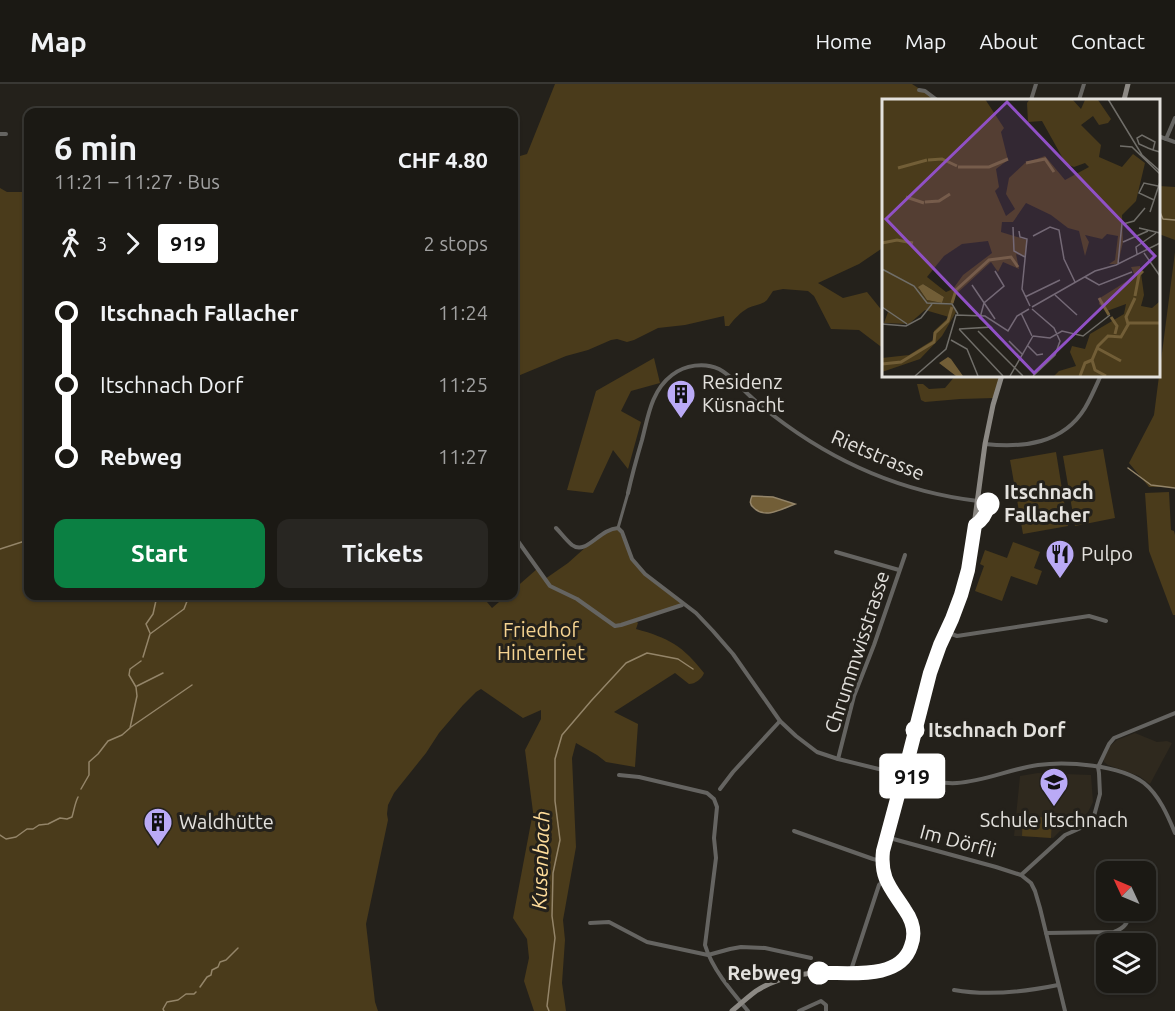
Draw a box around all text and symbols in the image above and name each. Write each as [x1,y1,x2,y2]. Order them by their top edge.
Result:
text: Map [30,26,87,57]
text: Home [815,29,872,53]
text: Map [905,29,946,53]
text: About [979,29,1038,53]
text: Contact [1071,29,1145,53]
inset map [882,99,1160,376]
text: 6 min [54,129,137,166]
text: CHF 4.80 [398,147,488,172]
text: 11:21 – 11:27 · Bus [54,170,220,193]
icon: walk [54,227,87,260]
icon: forward [116,227,149,260]
text: 919 [170,231,206,255]
text: 3 [96,232,107,255]
text: 2 stops [424,232,488,255]
text: Itschnach Fallacher [100,300,299,325]
text: 11:24 [438,301,488,324]
place label: Residenz Küsnacht [702,370,785,416]
text: Itschnach Dorf [100,372,243,397]
text: 11:25 [438,373,488,396]
building icon: Residenz Küsnacht [665,378,697,420]
street label: Rietstrasse [828,425,928,484]
text: Rebweg [100,444,182,469]
text: 11:27 [438,445,488,468]
place label: Itschnach Fallacher [1004,480,1094,526]
marker: Itschnach Fallacher [977,493,999,515]
button: Start [54,519,265,588]
button: Tickets [277,519,488,588]
restaurant icon: Pulpo [1044,538,1076,580]
place label: Pulpo [1081,542,1133,565]
street label: Chrummwisstrasse [819,568,894,736]
park label: Friedhof Hinterriet [497,618,585,664]
place label: Itschnach Dorf [928,718,1066,741]
marker: Itschnach Dorf [906,721,924,739]
line badge: 919 [878,756,946,796]
text: 919 [894,764,930,788]
school or university icon: Schule Itschnach [1038,766,1070,808]
building icon: Waldhütte [142,806,174,848]
place label: Schule Itschnach [980,808,1128,831]
place label: Waldhütte [179,810,274,833]
water label: Kusenbach [526,810,554,910]
street label: Im Dörfli [917,819,999,862]
north arrow [1096,861,1156,921]
map controls [1096,861,1156,993]
button: layers [1096,933,1156,993]
place label: Rebweg [727,961,802,984]
marker: Rebweg [808,962,830,984]

